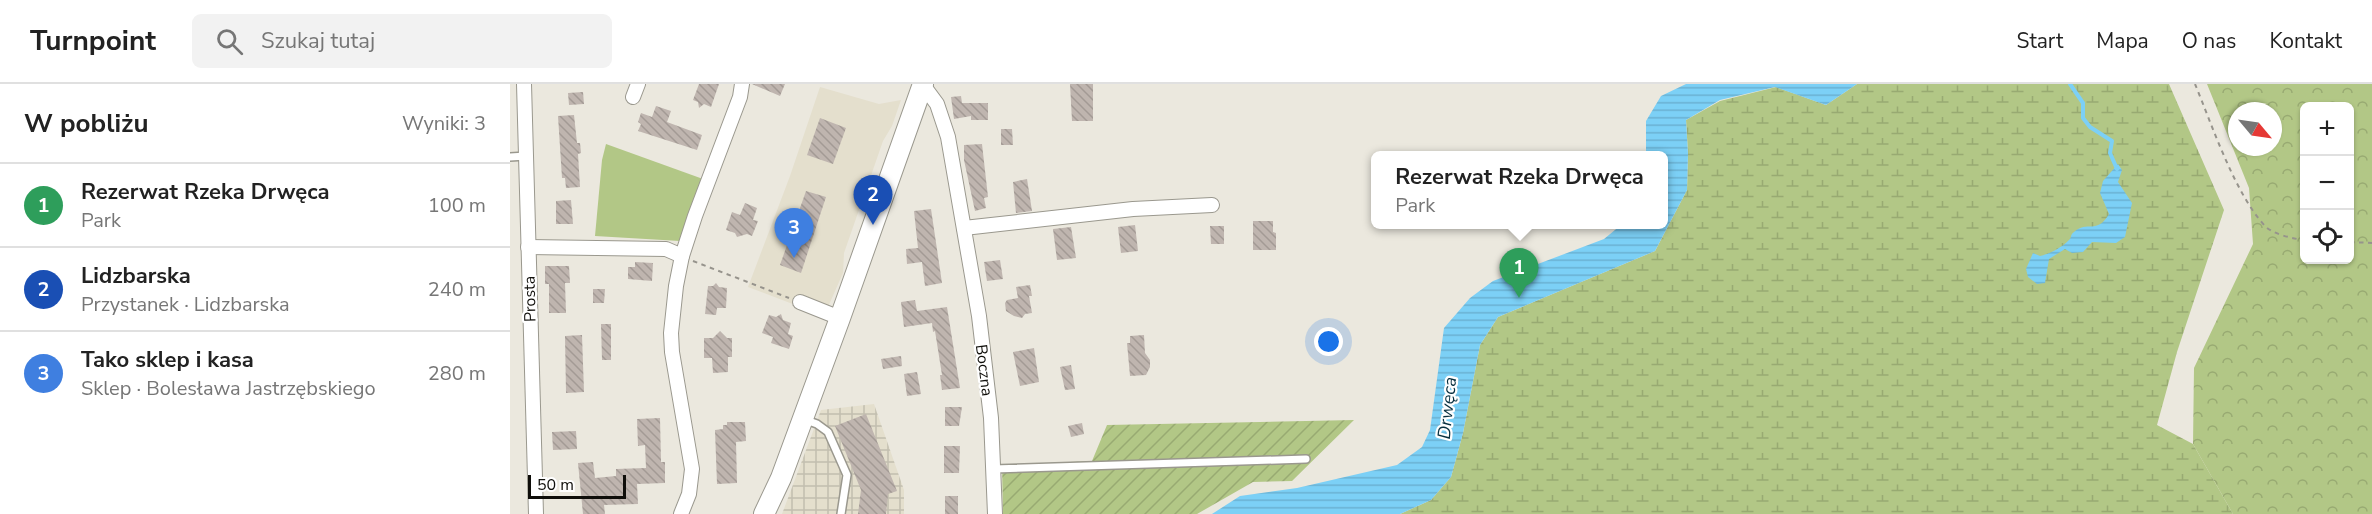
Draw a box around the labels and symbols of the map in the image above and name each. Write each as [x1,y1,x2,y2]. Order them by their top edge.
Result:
north arrow [2228,102,2282,156]
pin: 2 [854,176,892,225]
pin: 3 [774,208,814,258]
pin: 1 [1500,248,1538,298]
street label: Prosta [519,276,541,322]
your location [1314,327,1343,356]
street label: Boczna [970,343,998,397]
water label: Drwęca [1432,376,1462,440]
scale bar [528,472,626,500]

